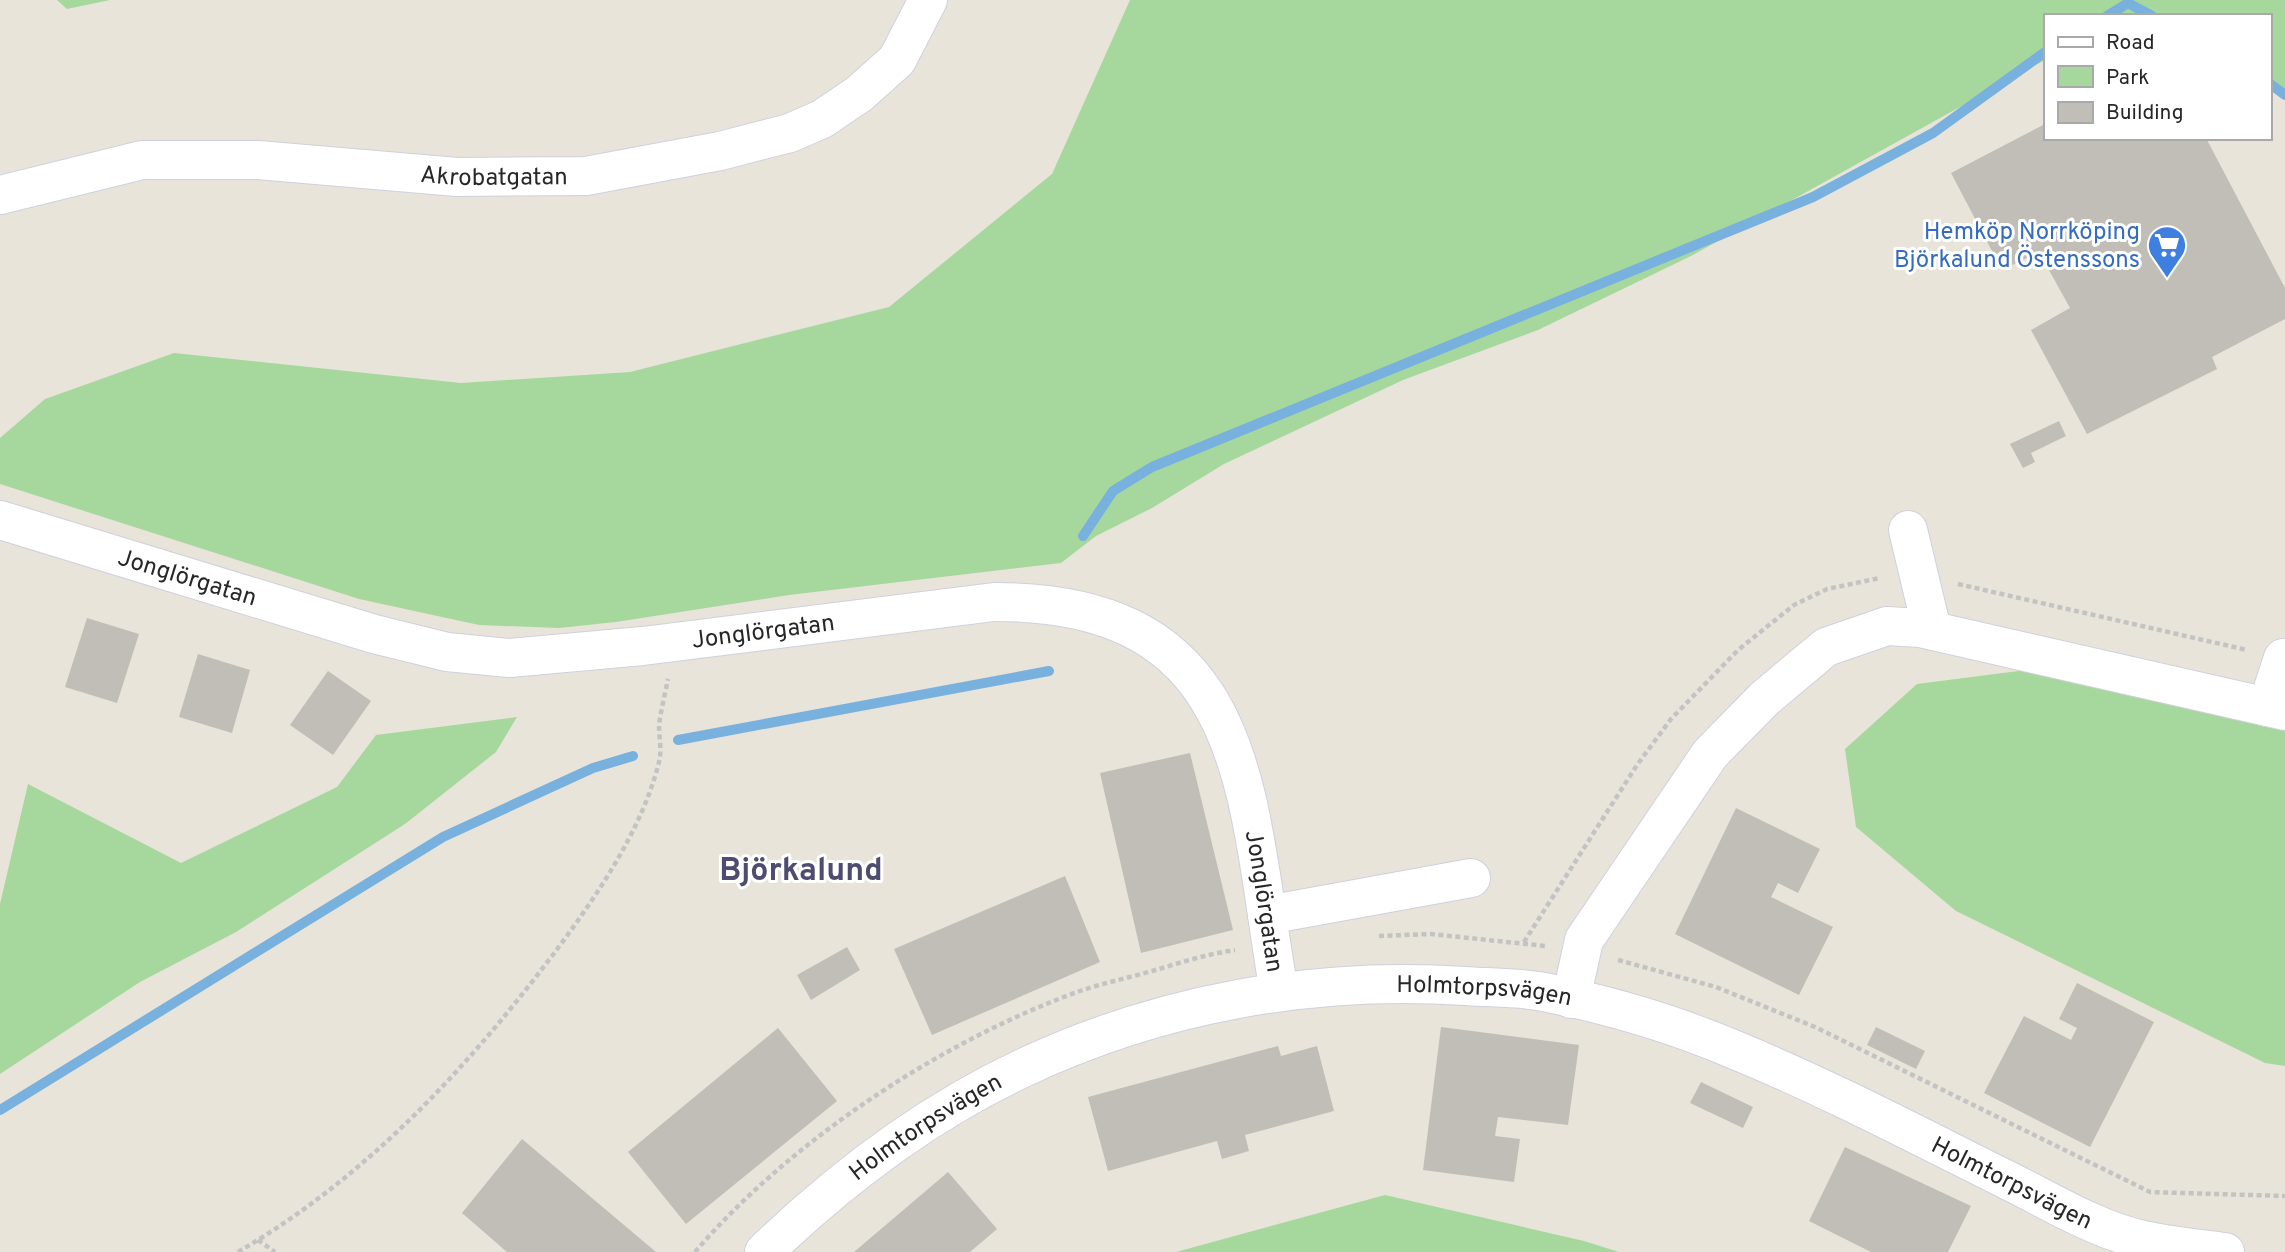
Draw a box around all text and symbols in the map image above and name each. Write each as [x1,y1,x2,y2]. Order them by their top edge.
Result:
legend [2044,14,2271,140]
text: Road [2106,30,2155,57]
text: Park [2106,65,2149,92]
text: Building [2106,100,2184,127]
street label: Akrobatgatan [419,161,568,194]
place label: Hemköp Norrköping Björkalund Östenssons [1894,218,2140,276]
supermarket icon: Hemköp Norrköping Björkalund Östenssons [2146,224,2188,279]
street label: Jonglörgatan [114,544,260,614]
street label: Jonglörgatan [690,609,836,657]
street label: Jonglörgatan [1237,828,1288,975]
district label: Björkalund [719,852,883,892]
street label: Holmtorpsvägen [1396,971,1575,1015]
street label: Holmtorpsvägen [844,1068,1008,1189]
street label: Holmtorpsvägen [1926,1131,2096,1238]

